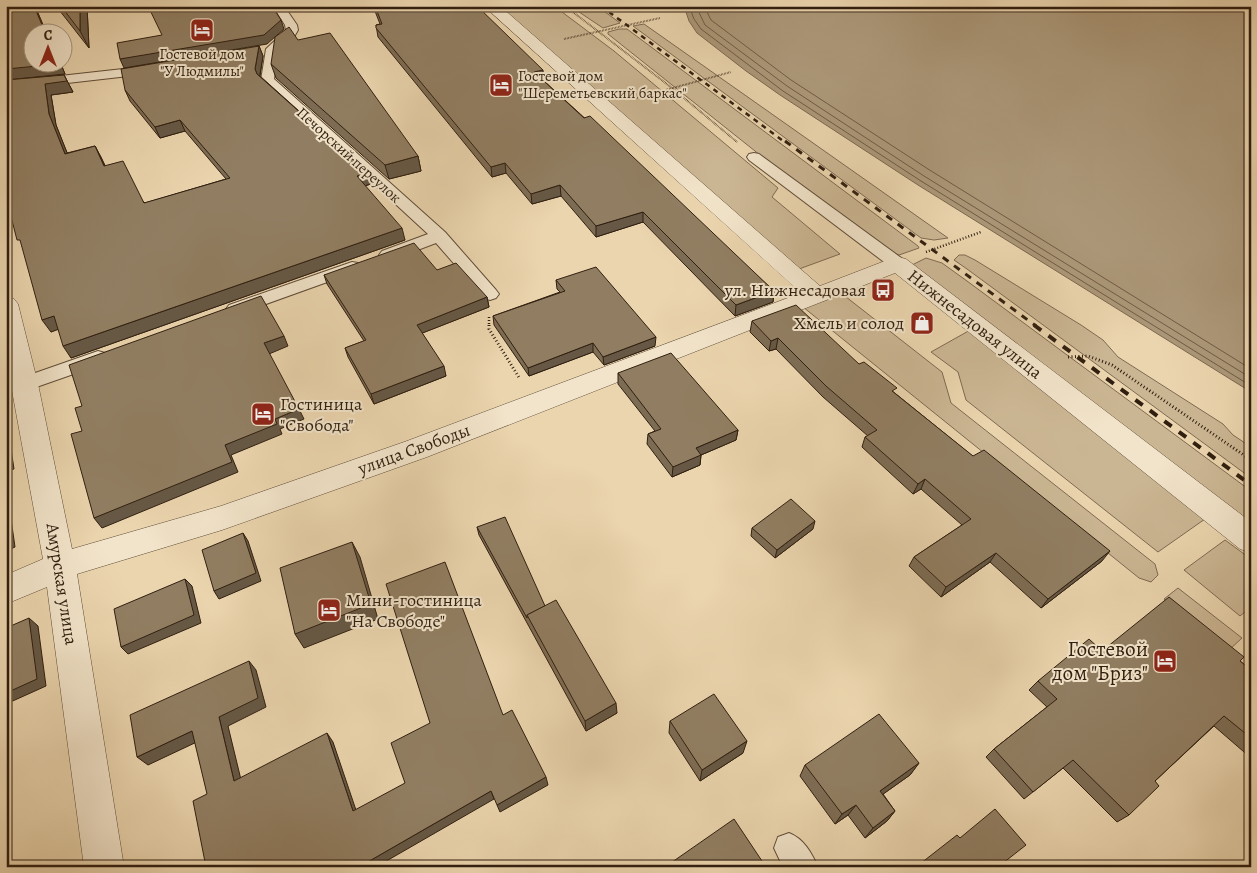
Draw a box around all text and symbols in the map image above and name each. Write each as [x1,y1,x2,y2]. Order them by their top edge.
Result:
hotel icon: Гостевой дом "У Людмилы" [189,17,215,43]
north arrow [22,22,72,72]
text: С [44,26,53,45]
place label: Гостевой дом "У Людмилы" [159,44,245,81]
place label: Гостевой дом "Шереметьевский баркас" [518,66,687,103]
hotel icon: Гостевой дом "Шереметьевский баркас" [488,72,514,98]
street label: Печорский переулок [292,103,406,208]
street label: Нижнесадовая улица [903,264,1048,385]
bus stop icon: ул. Нижнесадовая [870,277,896,303]
place label: ул. Нижнесадовая [724,278,866,302]
shop icon: Хмель и солод [909,310,935,336]
place label: Хмель и солод [794,311,904,335]
place label: Гостиница "Свобода" [280,392,363,437]
hotel icon: Гостиница "Свобода" [250,401,276,427]
street label: улица Свободы [354,418,473,481]
street label: Амурская улица [40,520,84,647]
place label: Мини-гостиница "На Свободе" [346,588,482,633]
hotel icon: Мини-гостиница "На Свободе" [316,597,342,623]
place label: Гостевой дом "Бриз" [1051,635,1148,687]
hotel icon: Гостевой дом "Бриз" [1152,648,1178,674]

